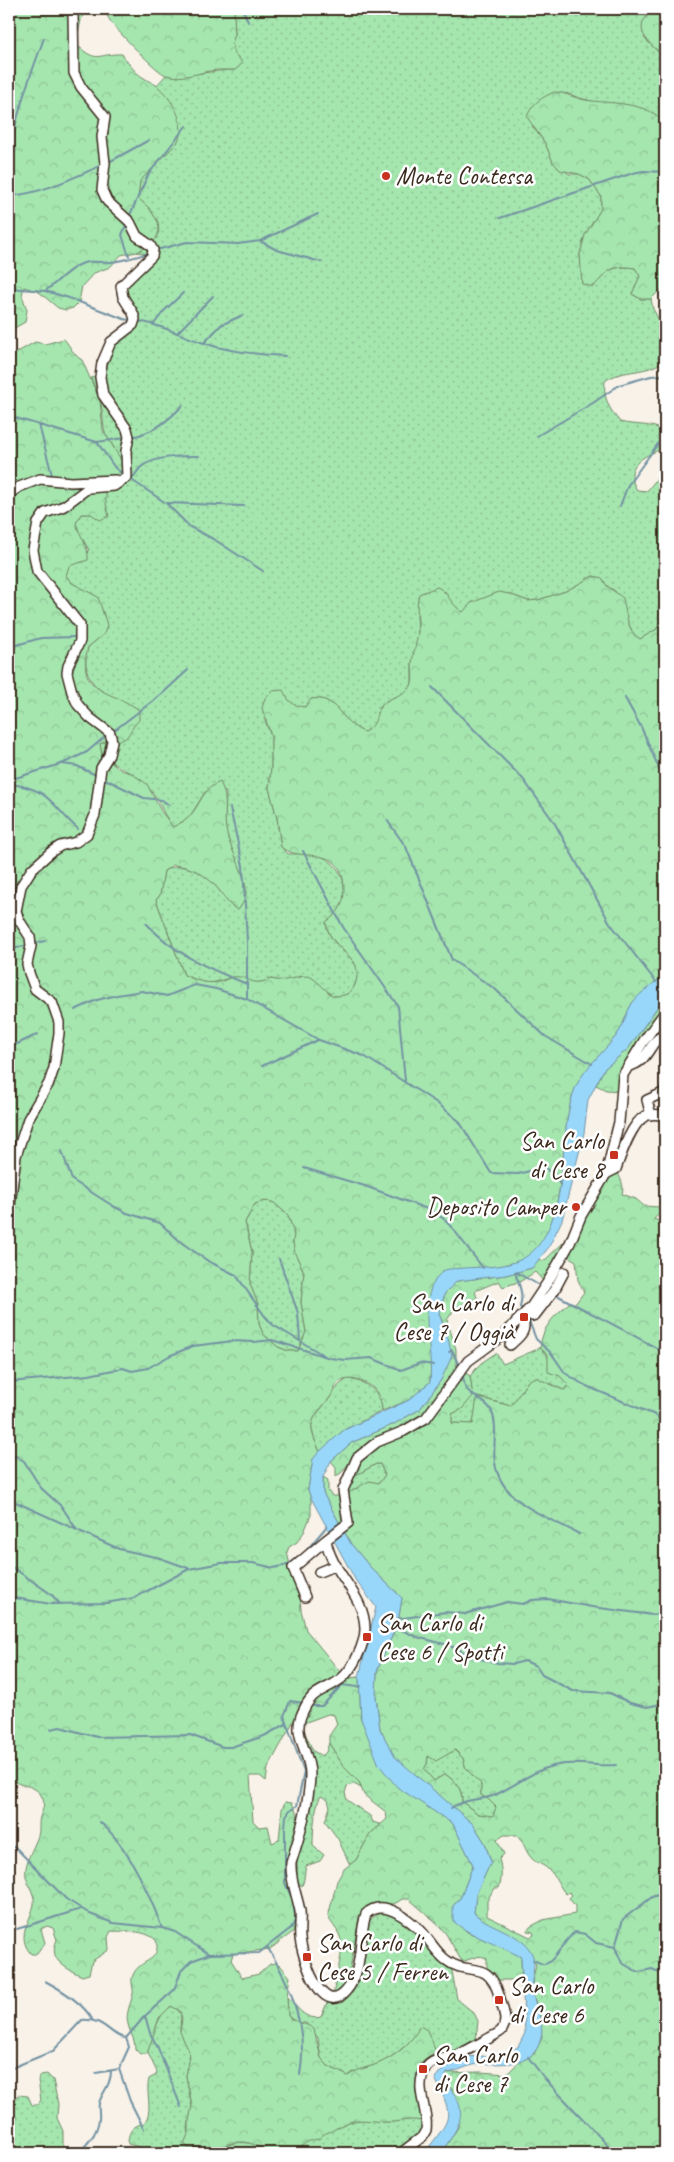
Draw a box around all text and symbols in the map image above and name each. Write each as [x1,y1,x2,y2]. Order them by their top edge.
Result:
place label: Monte Contessa [396,160,534,192]
marker: Monte Contessa [380,170,392,182]
place label: San Carlo di Cese 8 [520,1125,607,1186]
marker: San Carlo di Cese 8 [608,1149,620,1161]
place label: Deposito Camper [426,1191,568,1223]
marker: Deposito Camper [570,1201,582,1213]
place label: San Carlo di Cese 7 / Oggià [394,1287,517,1348]
marker: San Carlo di Cese 7 / Oggià [518,1311,530,1323]
place label: San Carlo di Cese 6 / Spotti [377,1607,506,1668]
marker: San Carlo di Cese 6 / Spotti [361,1631,373,1643]
place label: San Carlo di Cese 5 / Ferren [317,1927,449,1988]
marker: San Carlo di Cese 5 / Ferren [301,1951,313,1963]
place label: San Carlo di Cese 6 [509,1970,594,2031]
marker: San Carlo di Cese 6 [493,1994,505,2006]
place label: San Carlo di Cese 7 [433,2039,518,2100]
marker: San Carlo di Cese 7 [417,2063,429,2075]

